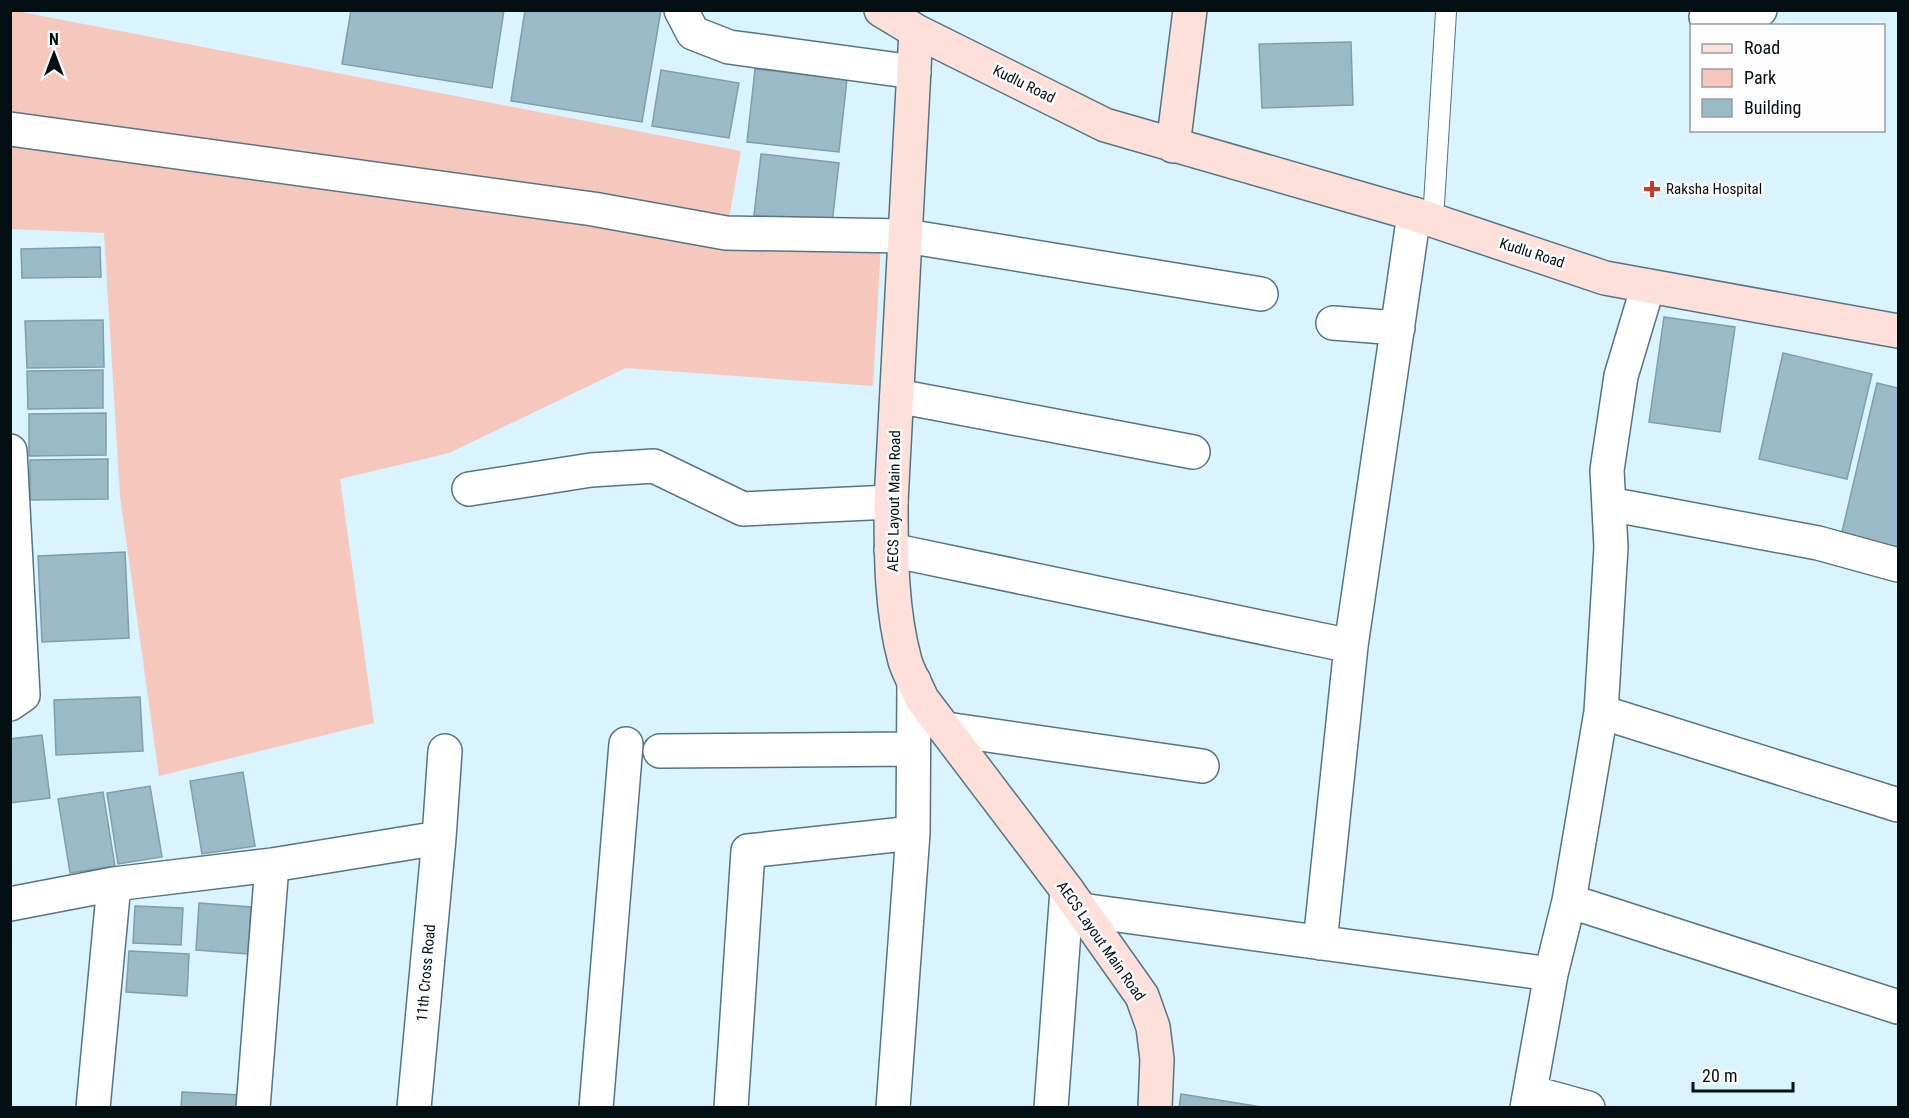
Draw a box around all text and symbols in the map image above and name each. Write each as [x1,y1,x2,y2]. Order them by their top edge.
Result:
north arrow [24,24,84,84]
legend [1690,24,1885,132]
text: N [49,30,59,49]
text: Road [1744,37,1780,58]
street label: Kudlu Road [990,61,1058,107]
text: Park [1744,67,1776,88]
text: Building [1744,97,1801,118]
marker: Raksha Hospital [1643,180,1661,198]
place label: Raksha Hospital [1666,180,1762,198]
street label: Kudlu Road [1497,234,1567,272]
street label: AECS Layout Main Road [884,430,904,572]
street label: AECS Layout Main Road [1053,878,1149,1004]
street label: 11th Cross Road [413,924,439,1022]
scale bar [1693,1055,1794,1093]
text: 20 m [1702,1065,1737,1086]

